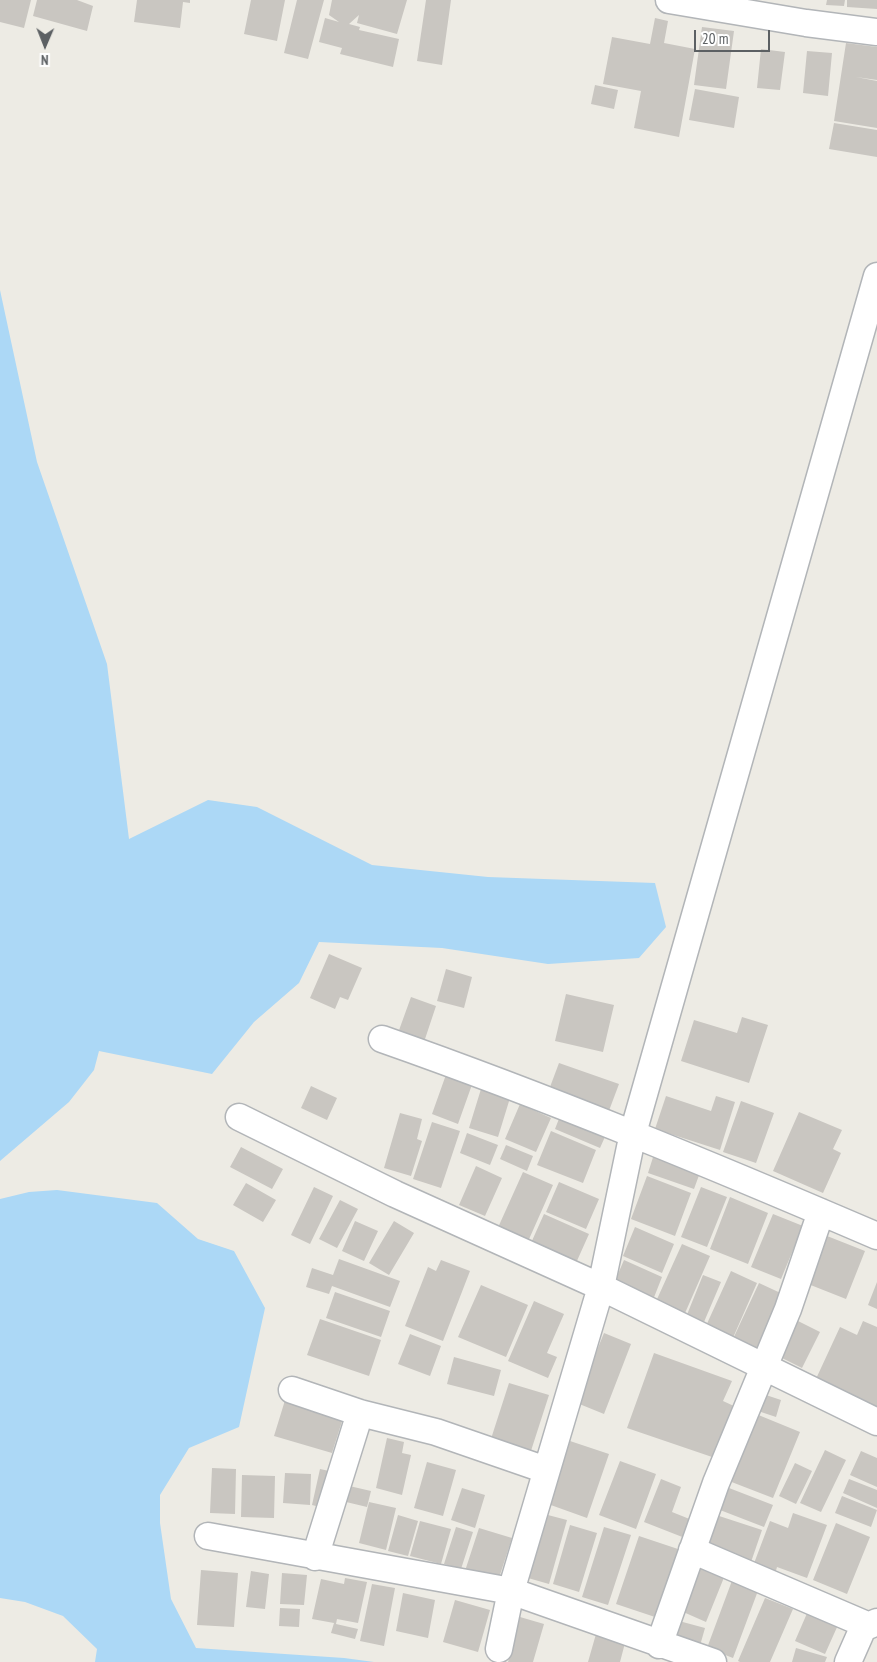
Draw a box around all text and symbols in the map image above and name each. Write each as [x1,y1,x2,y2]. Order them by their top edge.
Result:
north arrow [20,20,70,70]
scale bar [697,20,773,52]
text: 20 m [702,29,728,48]
text: N [41,51,49,69]

